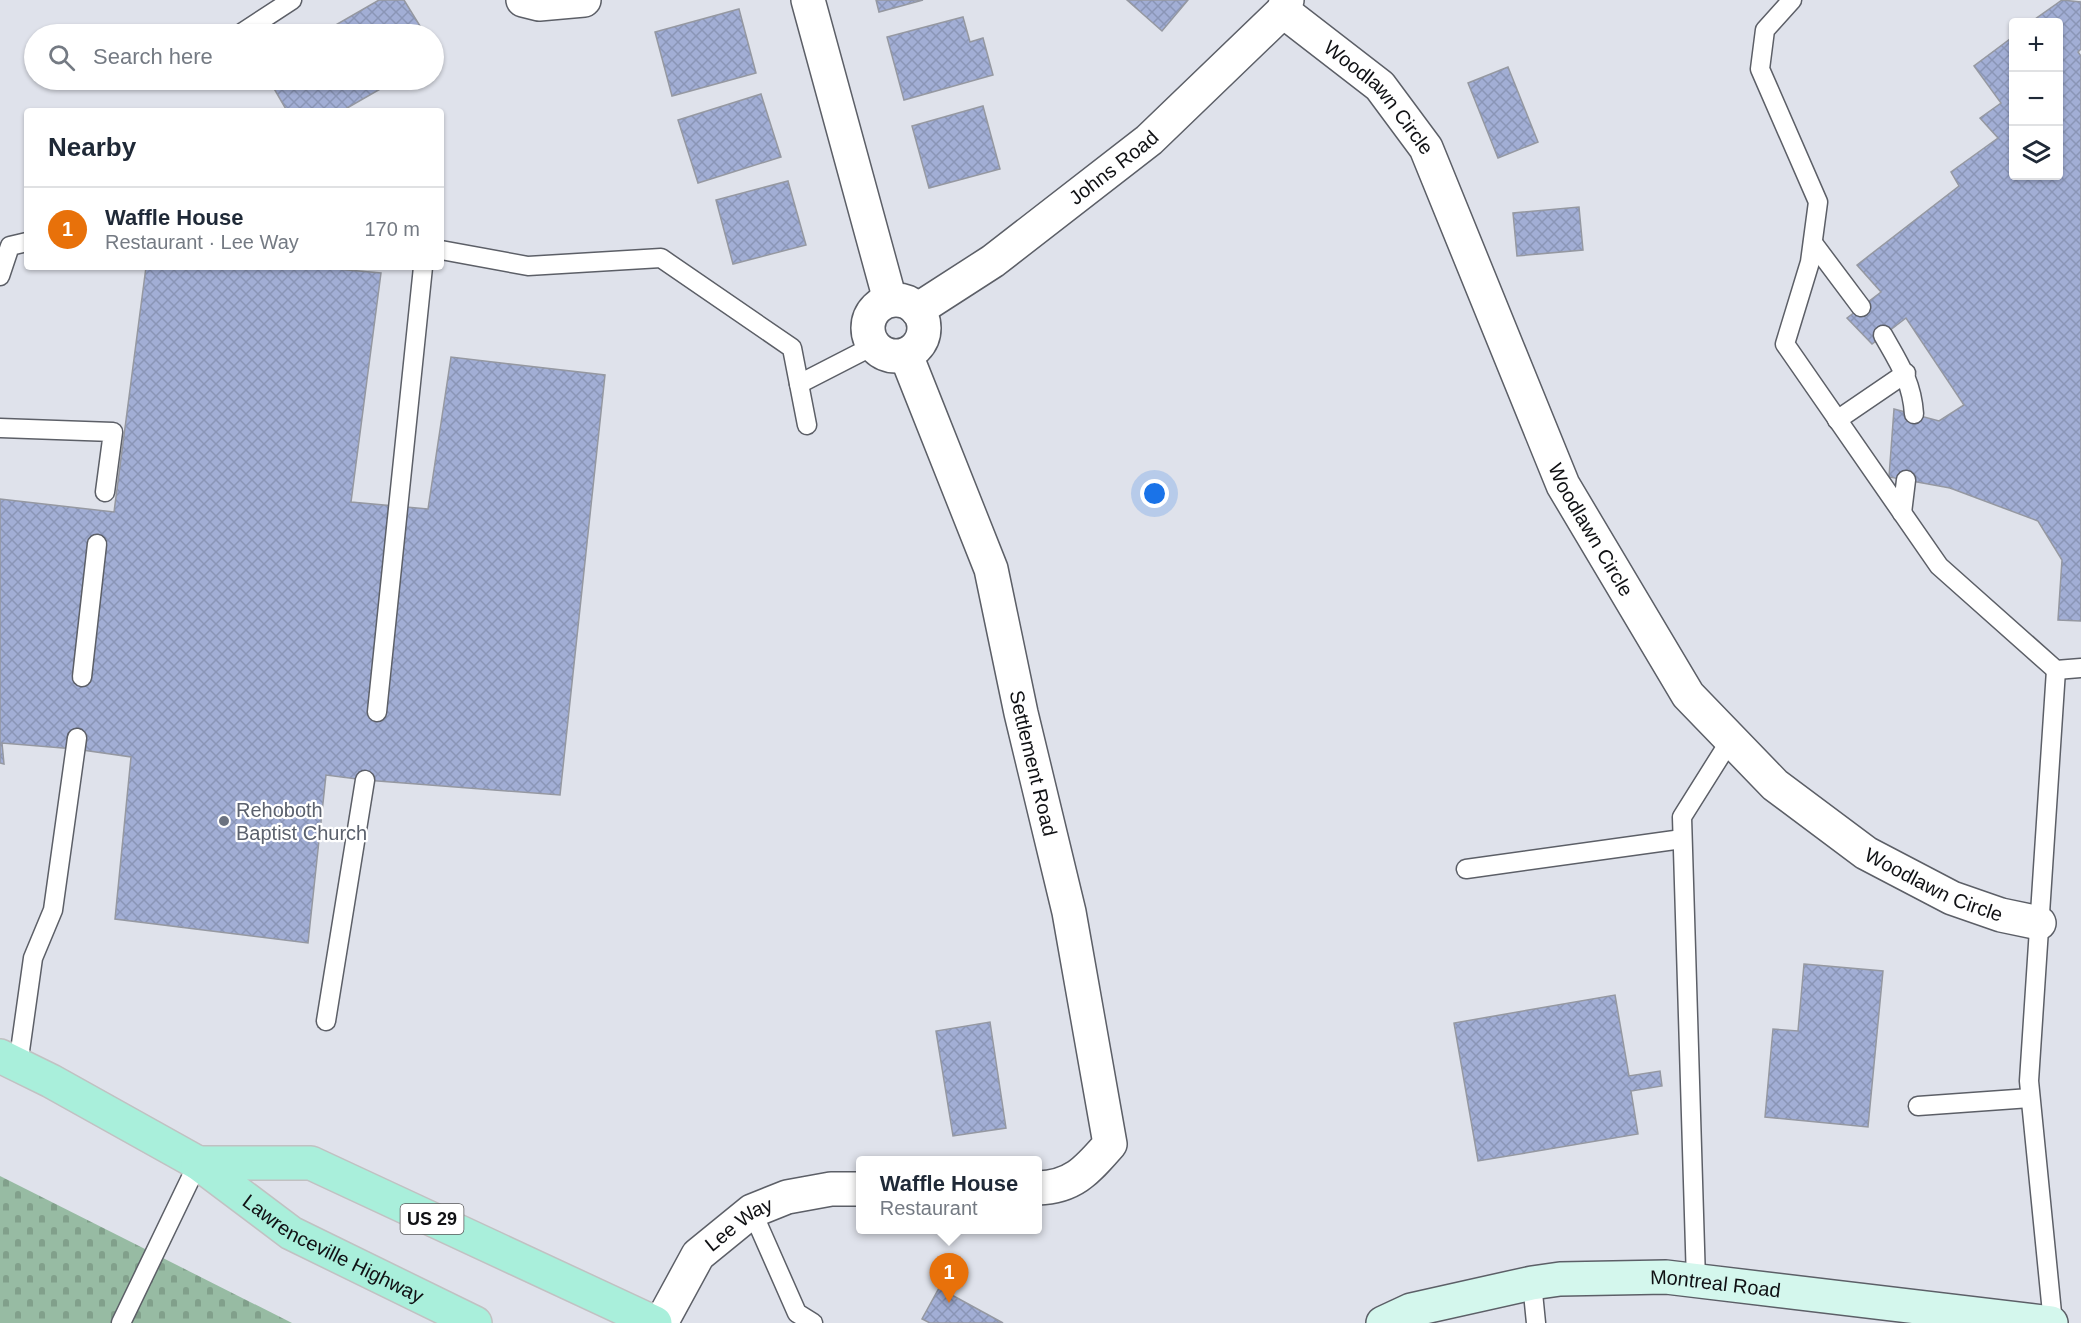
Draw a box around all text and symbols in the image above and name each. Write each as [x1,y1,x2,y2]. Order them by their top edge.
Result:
map controls [2009,18,2063,180]
button: + [2009,18,2063,72]
search box [24,24,444,90]
street label: Woodlawn Circle [1320,36,1438,159]
icon: search [45,41,78,74]
text: Search here [93,44,213,69]
button: − [2009,72,2063,126]
street label: Johns Road [1065,126,1163,209]
button: layers [2009,126,2063,180]
text: Nearby [48,132,136,162]
text: Waffle House [105,205,244,230]
text: 1 [62,218,73,240]
text: 170 m [364,218,420,240]
text: Restaurant · Lee Way [105,231,299,253]
street label: Woodlawn Circle [1544,460,1638,600]
your location [1140,479,1169,508]
street label: Settlement Road [1006,688,1061,838]
place label: Rehoboth Baptist Church [236,799,367,844]
marker: Rehoboth Baptist Church [217,814,231,828]
street label: Woodlawn Circle [1861,843,2006,926]
popup [856,1156,1042,1234]
text: Waffle House [880,1171,1018,1196]
street label: Lawrenceville Highway [239,1190,427,1307]
street label: Lee Way [701,1193,776,1256]
text: Restaurant [880,1197,978,1219]
road number: US 29 [400,1204,464,1234]
pin: 1 [930,1254,968,1303]
street label: Montreal Road [1650,1266,1782,1302]

